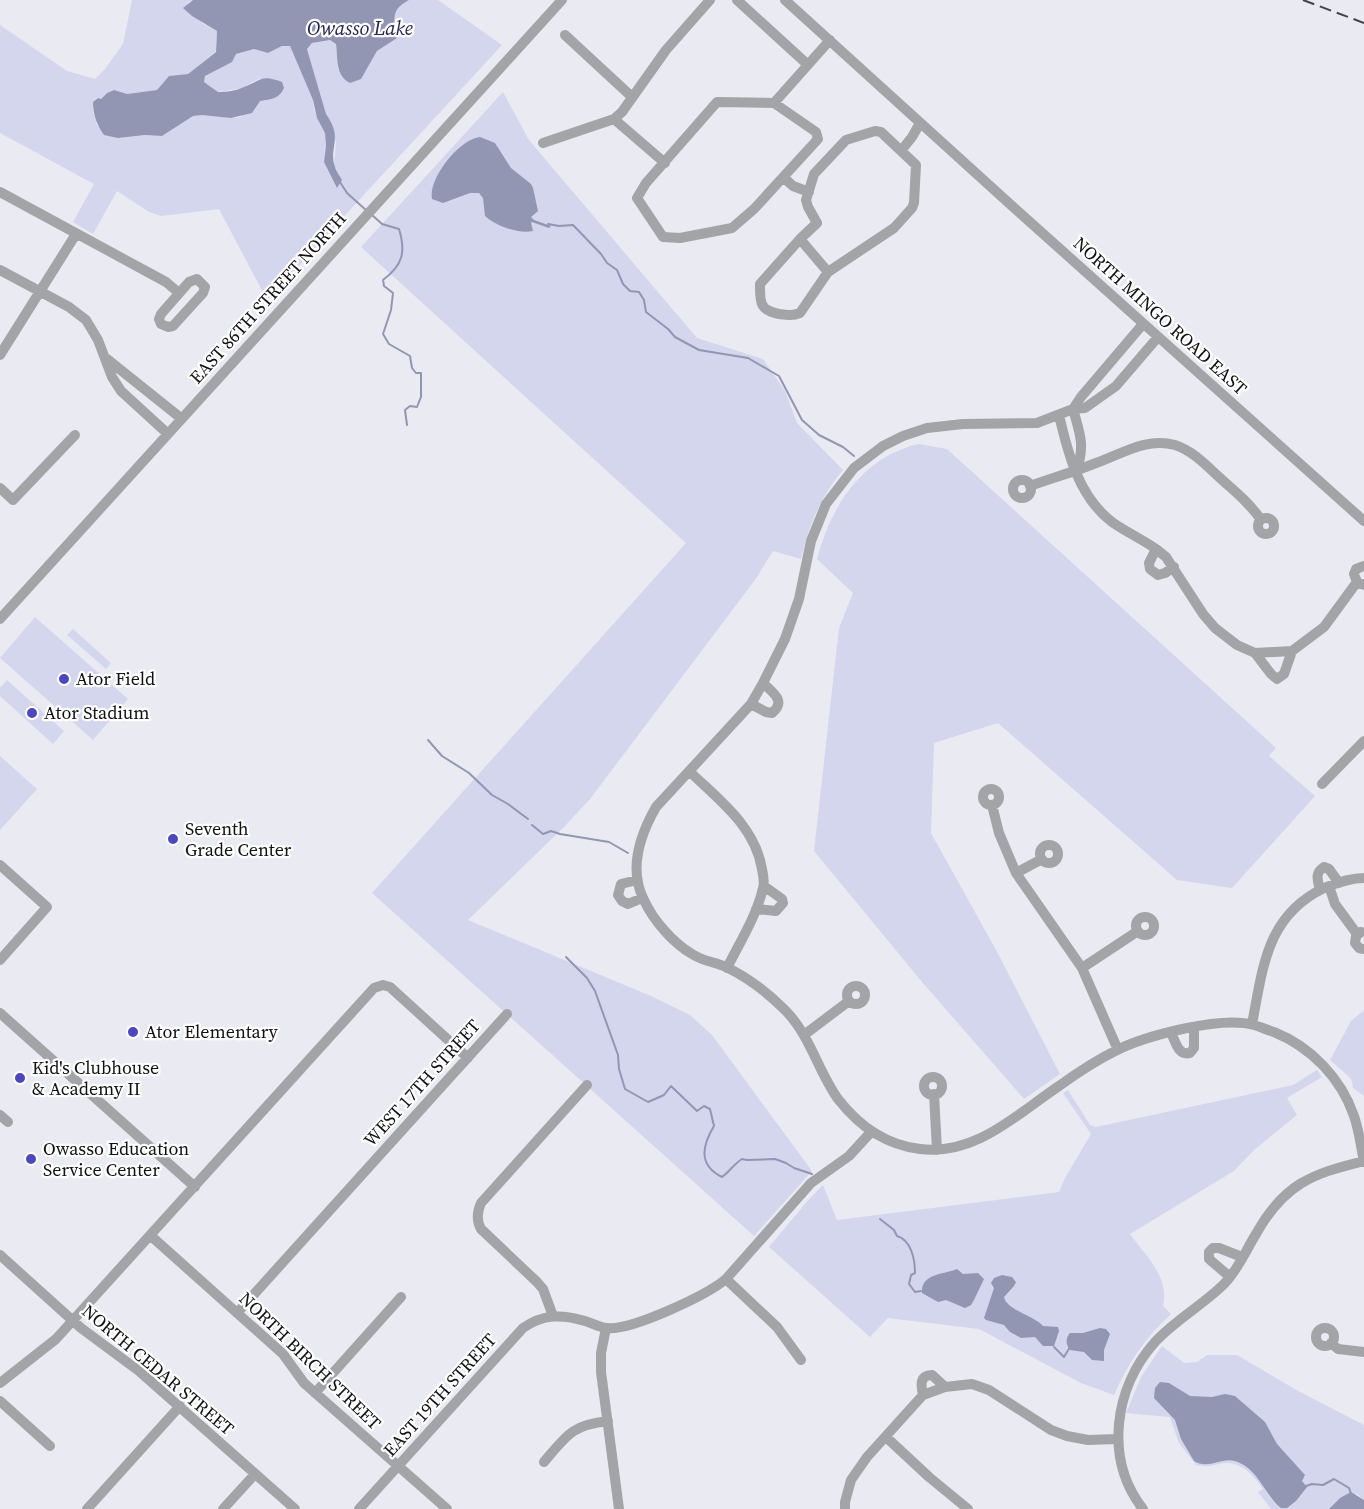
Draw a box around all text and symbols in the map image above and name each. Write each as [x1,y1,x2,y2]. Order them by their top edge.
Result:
water label: Owasso Lake [307,14,413,42]
street label: EAST 86TH STREET NORTH [184,206,352,389]
street label: NORTH MINGO ROAD EAST [1068,231,1253,400]
place label: Ator Field [76,666,155,691]
marker: Ator Field [57,672,71,686]
place label: Ator Stadium [44,700,149,725]
marker: Ator Stadium [25,706,39,720]
place label: Seventh Grade Center [185,816,292,862]
marker: Seventh Grade Center [166,832,180,846]
street label: WEST 17TH STREET [358,1013,486,1152]
place label: Ator Elementary [145,1019,278,1044]
marker: Ator Elementary [126,1025,140,1039]
place label: Kid's Clubhouse & Academy II [32,1055,159,1101]
marker: Kid's Clubhouse & Academy II [13,1071,27,1085]
place label: Owasso Education Service Center [43,1136,189,1182]
marker: Owasso Education Service Center [24,1152,38,1166]
street label: NORTH BIRCH STREET [234,1286,387,1435]
street label: NORTH CEDAR STREET [77,1299,240,1441]
street label: EAST 19TH STREET [377,1327,502,1462]

